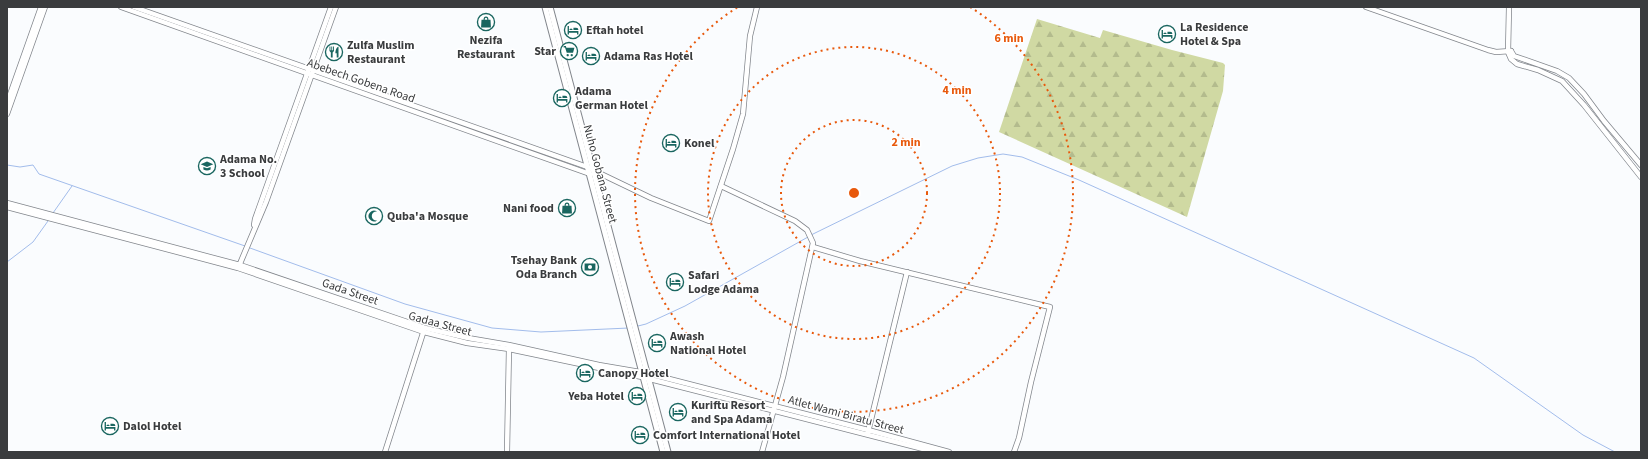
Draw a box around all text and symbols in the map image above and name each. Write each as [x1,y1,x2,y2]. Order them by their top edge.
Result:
shop icon: Nezifa Restaurant [476,12,496,32]
place label: La Residence Hotel & Spa [1180,19,1248,50]
hotel icon: Eftah hotel [563,20,583,40]
place label: Eftah hotel [586,22,644,39]
hotel icon: La Residence Hotel & Spa [1157,24,1177,44]
text: 6 min [994,30,1024,47]
place label: Nezifa Restaurant [457,32,516,63]
place label: Zulfa Muslim Restaurant [347,37,414,68]
supermarket icon: Star [559,41,579,61]
restaurant icon: Zulfa Muslim Restaurant [324,42,344,62]
place label: Star [534,43,556,60]
hotel icon: Adama Ras Hotel [581,46,601,66]
place label: Adama Ras Hotel [603,48,693,65]
street label: Abebech Gobena Road [305,55,417,107]
text: 4 min [942,82,972,99]
place label: Adama German Hotel [574,83,649,114]
hotel icon: Adama German Hotel [552,88,572,108]
street label: Nuho Gobana Street [579,123,621,225]
hotel icon: Konel [661,133,681,153]
text: 2 min [891,134,921,151]
place label: Konel [684,135,715,152]
place label: Adama No. 3 School [219,151,277,182]
school or university icon: Adama No. 3 School [197,156,217,176]
centre of rings [847,186,861,200]
shop icon: Nani food [557,198,577,218]
place label: Nani food [503,200,554,217]
mosque icon: Quba'a Mosque [364,206,384,226]
place label: Quba'a Mosque [387,208,468,225]
place label: Tsehay Bank Oda Branch [511,252,577,283]
bank icon: Tsehay Bank Oda Branch [580,257,600,277]
place label: Safari Lodge Adama [688,267,759,298]
hotel icon: Safari Lodge Adama [665,272,685,292]
street label: Gada Street [320,274,380,310]
street label: Gadaa Street [407,307,473,341]
place label: Awash National Hotel [669,328,747,359]
hotel icon: Awash National Hotel [647,333,667,353]
hotel icon: Canopy Hotel [575,363,595,383]
place label: Canopy Hotel [598,365,669,382]
hotel icon: Yeba Hotel [627,386,647,406]
place label: Yeba Hotel [567,388,625,405]
street label: Atlet Wami Biratu Street [786,391,906,439]
place label: Kuriftu Resort and Spa Adama [691,397,772,428]
hotel icon: Kuriftu Resort and Spa Adama [668,402,688,422]
hotel icon: Dalol Hotel [100,416,120,436]
place label: Dalol Hotel [123,418,182,435]
hotel icon: Comfort International Hotel [630,425,650,445]
place label: Comfort International Hotel [653,427,801,444]

